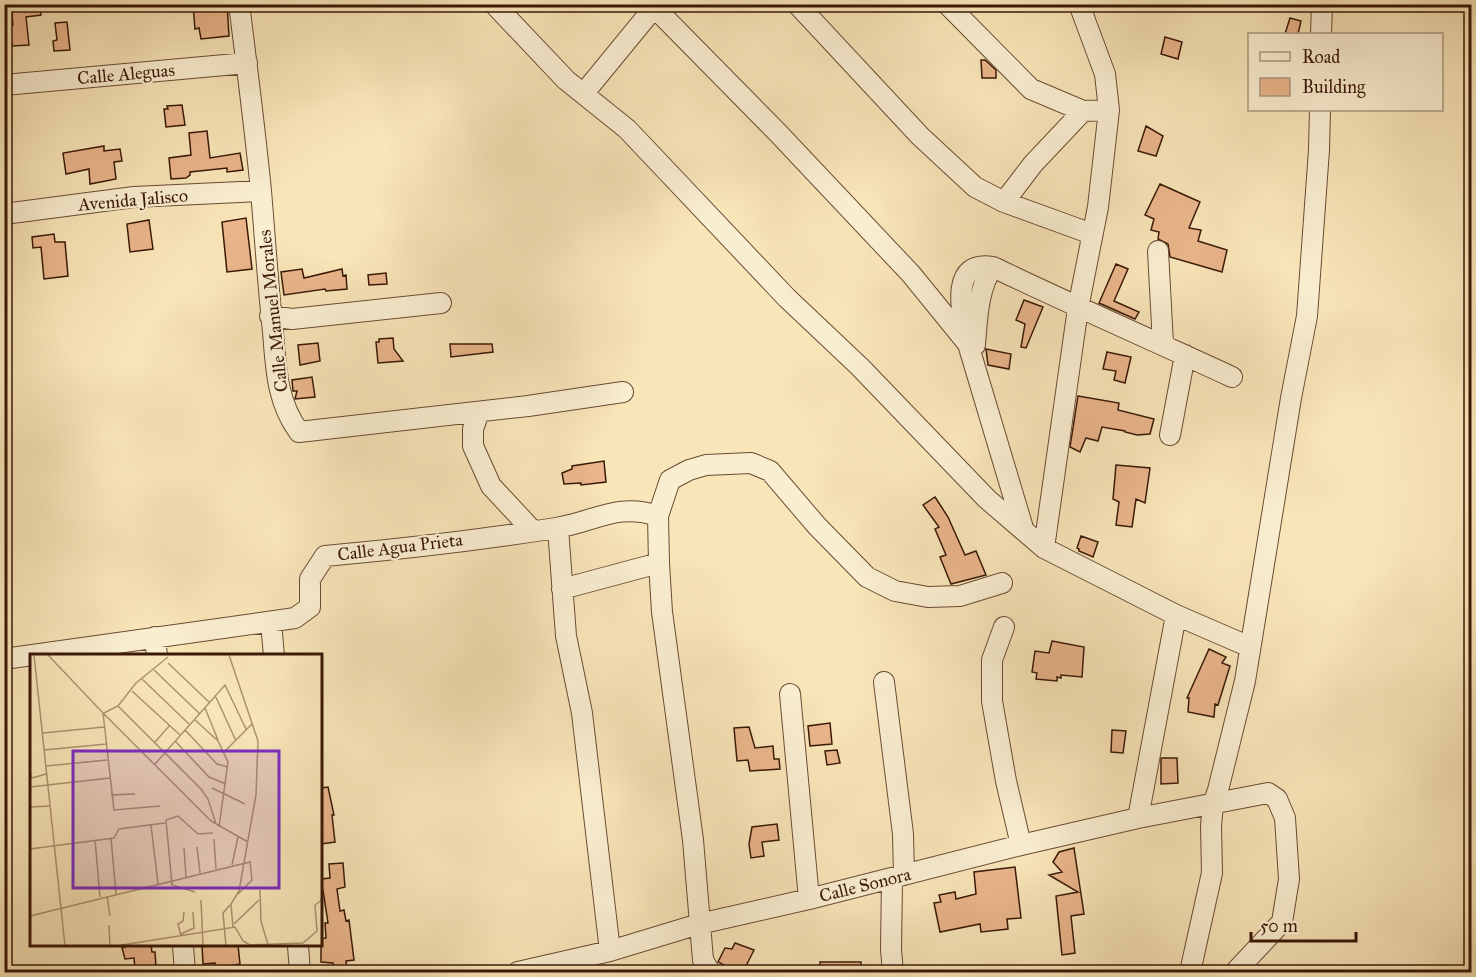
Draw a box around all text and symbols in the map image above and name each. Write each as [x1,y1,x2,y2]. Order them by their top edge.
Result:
legend [1248,33,1443,111]
text: Road [1302,46,1340,68]
street label: Calle Aleguas [76,59,176,90]
text: Building [1302,76,1366,99]
street label: Avenida Jalisco [76,184,189,217]
street label: Calle Manuel Morales [254,229,292,393]
street label: Calle Agua Prieta [336,528,464,567]
inset map [30,654,322,947]
street label: Calle Sonora [817,863,914,907]
scale bar [1251,905,1356,943]
text: 50 m [1260,915,1298,937]

